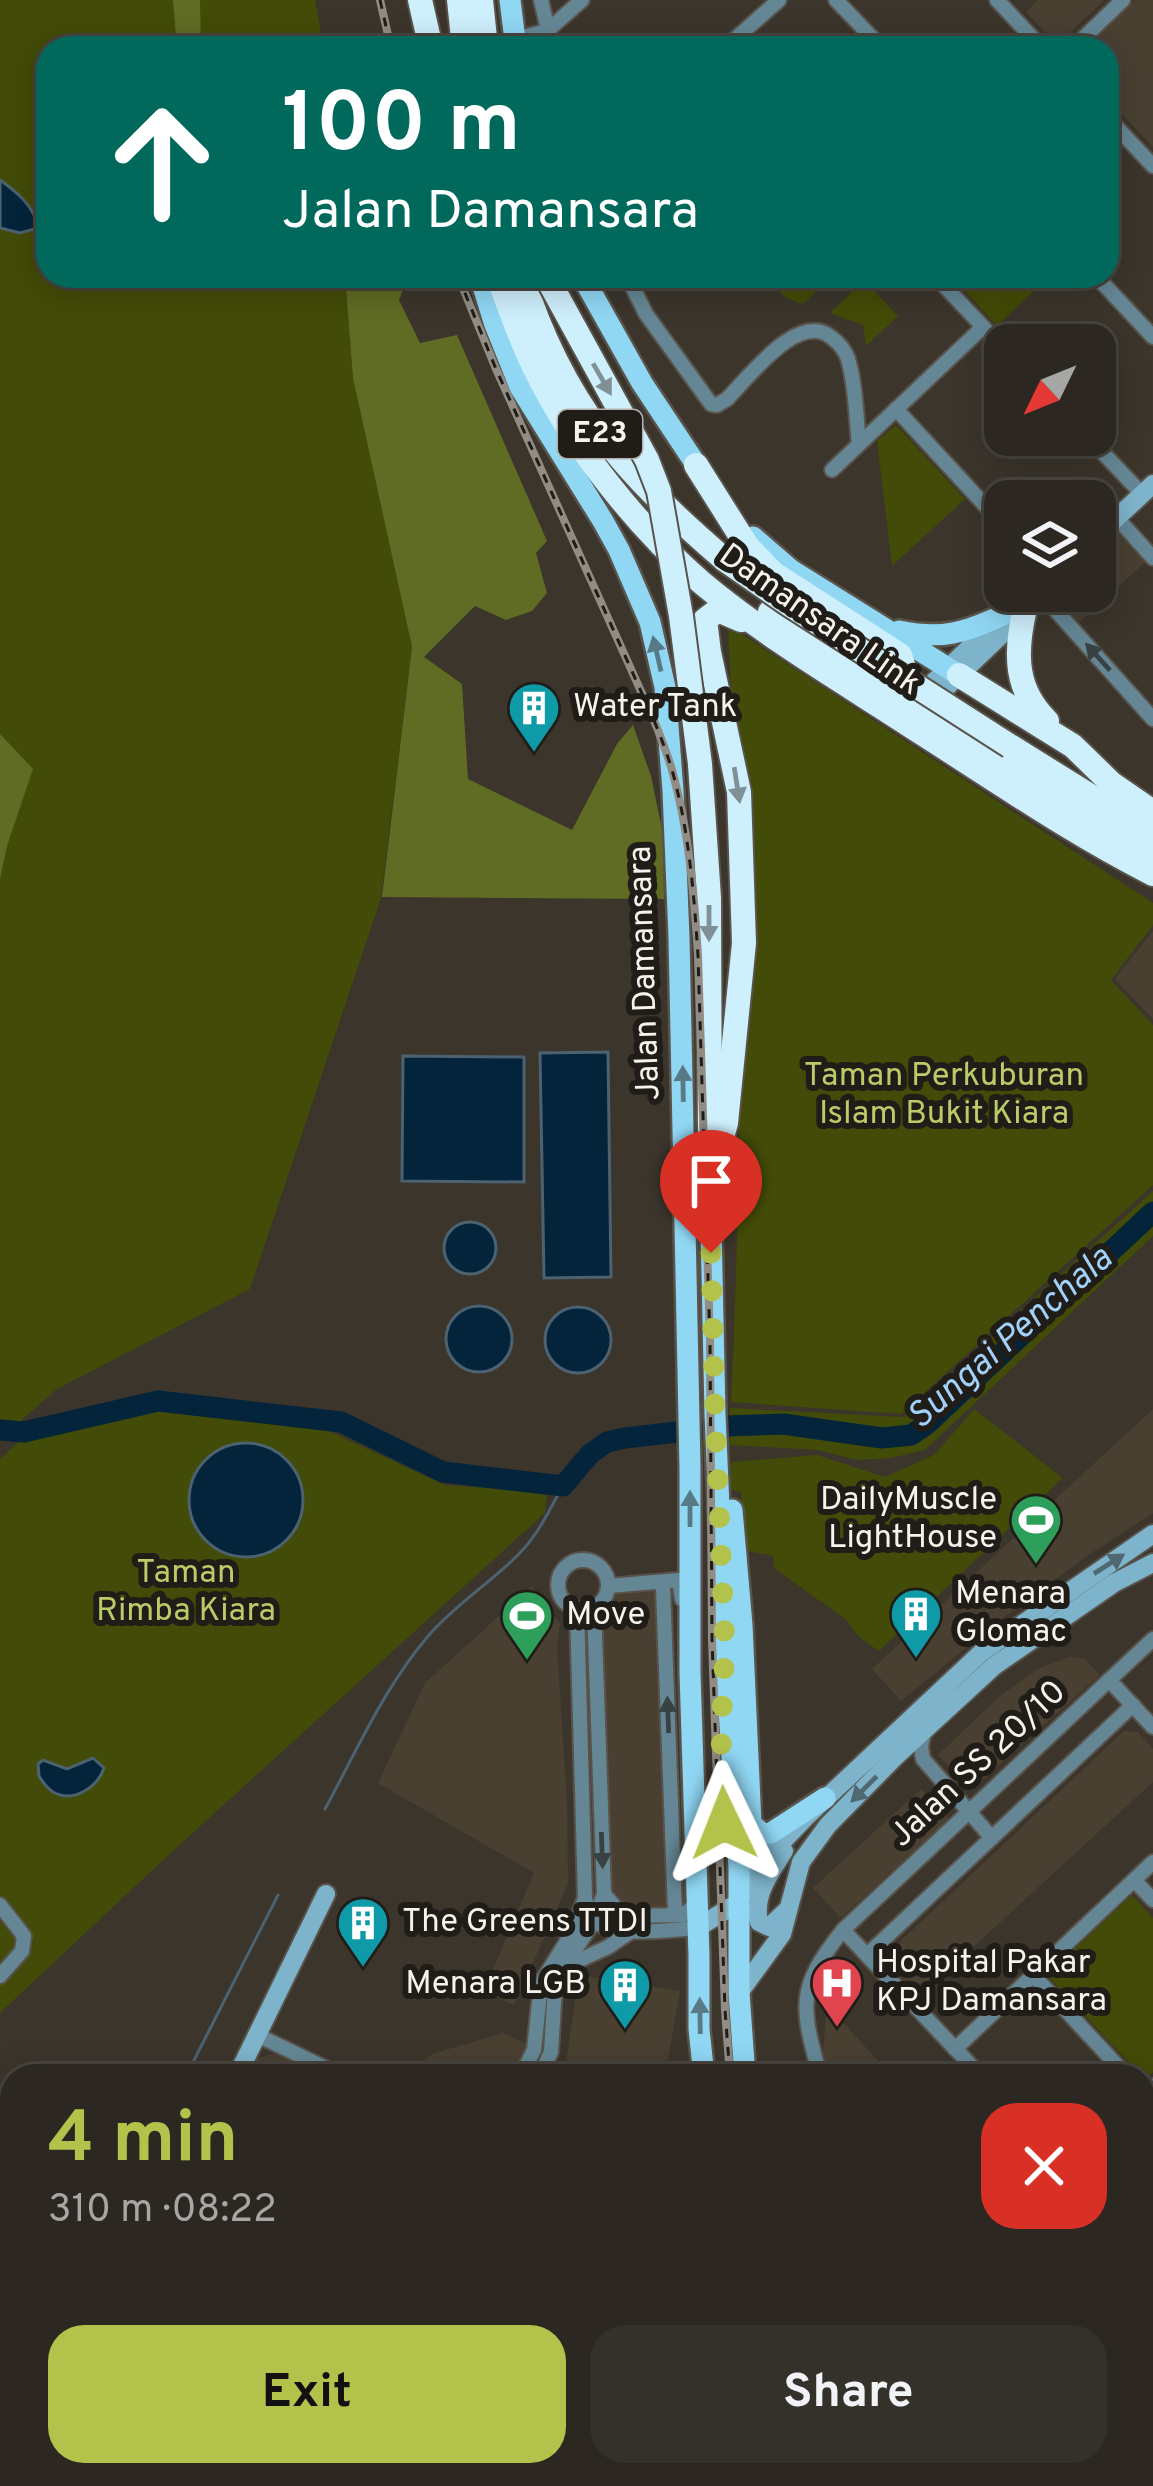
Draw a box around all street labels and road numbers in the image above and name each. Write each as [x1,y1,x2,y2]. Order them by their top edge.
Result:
road number: E23 [558,410,642,458]
street label: Damansara Link [710,536,928,706]
street label: Jalan Damansara [621,845,671,1101]
street label: Jalan SS 20/10 [882,1672,1076,1858]

